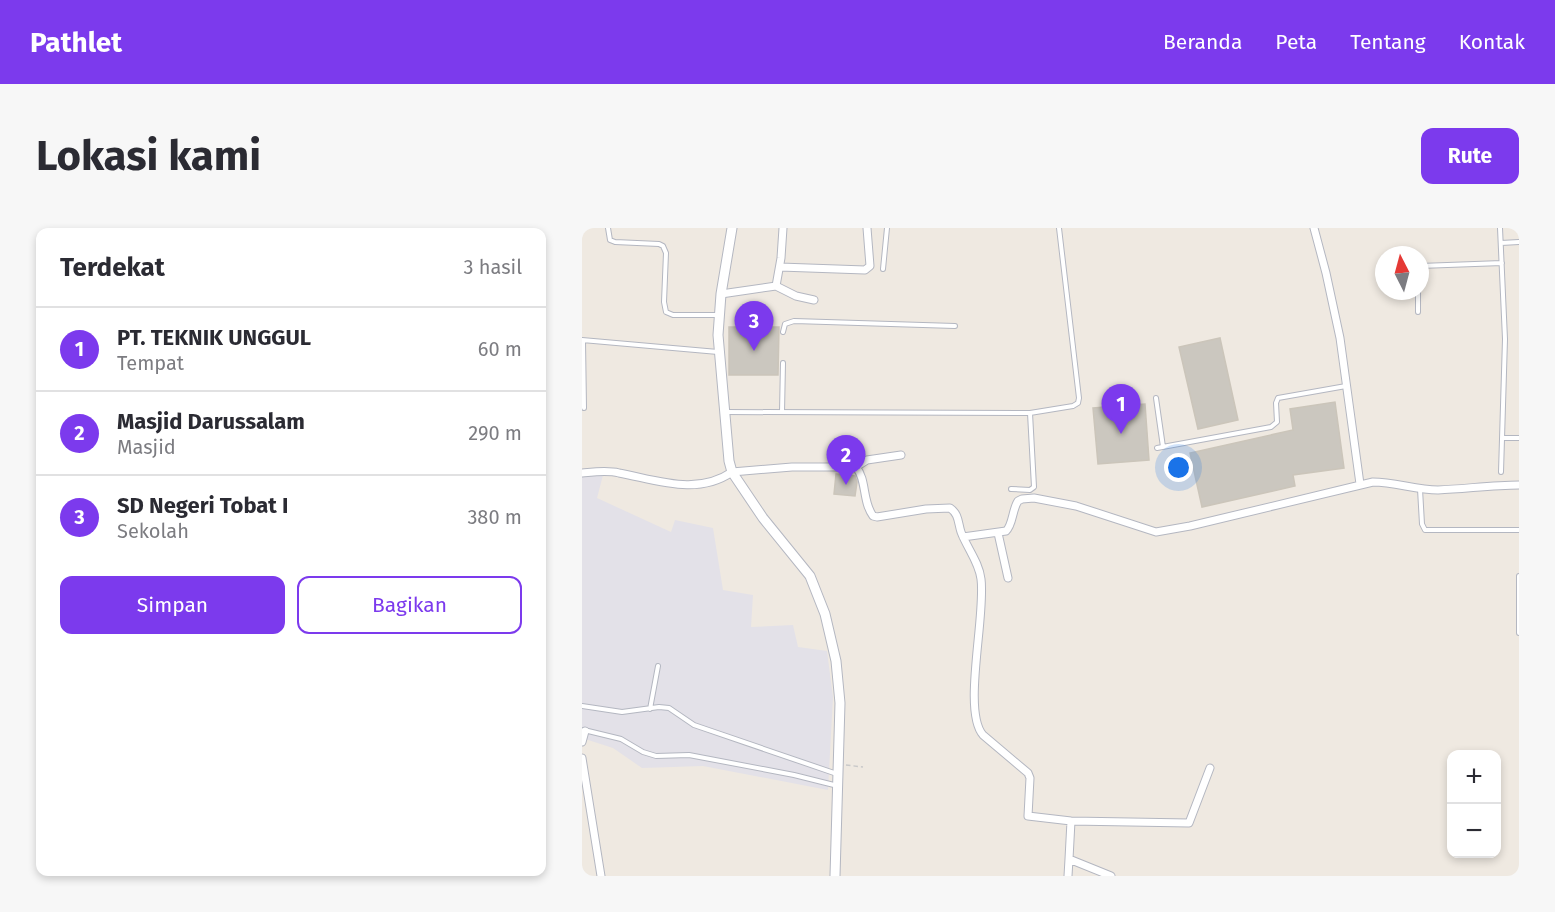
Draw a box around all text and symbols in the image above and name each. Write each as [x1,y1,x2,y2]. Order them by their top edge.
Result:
text: Pathlet [30,26,122,59]
text: Beranda [1163,29,1242,55]
text: Peta [1275,29,1317,55]
text: Tentang [1350,29,1426,55]
text: Kontak [1459,29,1525,55]
button: Rute [1421,128,1519,184]
text: Lokasi kami [36,131,261,181]
north arrow [1375,246,1429,300]
text: Terdekat [60,252,165,283]
text: 3 hasil [463,255,522,279]
pin: 3 [734,302,774,351]
text: PT. TEKNIK UNGGUL [117,324,311,351]
text: 1 [75,337,84,361]
text: 60 m [478,337,522,361]
text: Tempat [117,351,184,375]
pin: 1 [1102,384,1140,434]
text: Masjid Darussalam [117,408,305,435]
text: 2 [74,421,85,445]
text: 290 m [468,421,522,445]
text: Masjid [117,435,176,459]
pin: 2 [826,436,866,485]
your location [1164,453,1193,482]
text: SD Negeri Tobat I [117,492,289,519]
text: 3 [74,505,85,529]
text: 380 m [467,505,522,529]
text: Sekolah [117,519,189,543]
button: Simpan [60,576,285,634]
button: Bagikan [297,576,522,634]
map controls [1447,750,1501,858]
button: + [1447,750,1501,804]
button: − [1447,804,1501,858]

